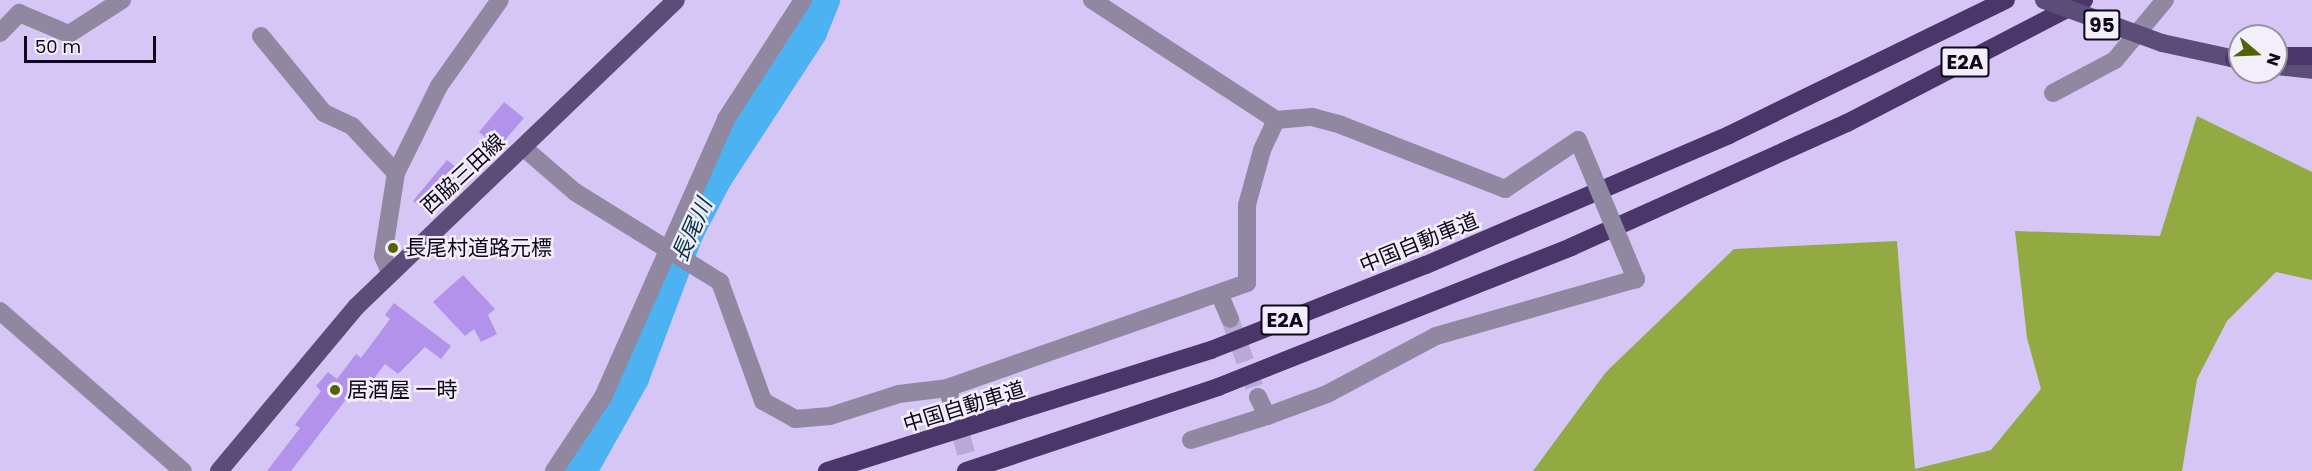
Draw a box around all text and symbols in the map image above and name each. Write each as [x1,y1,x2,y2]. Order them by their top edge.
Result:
road number: 95 [2082,8,2122,42]
scale bar [27,24,159,62]
north arrow [2228,24,2288,84]
text: 50 m [35,34,81,59]
road number: E2A [1940,45,1990,79]
text: N [2261,50,2286,69]
street label: 西脇三田線 [416,129,510,219]
water label: 長尾川 [667,194,717,266]
street label: 中国自動車道 [1356,208,1482,278]
place label: 長尾村道路元標 [405,235,552,261]
marker: 長尾村道路元標 [386,241,400,255]
road number: E2A [1260,303,1310,337]
place label: 居酒屋 一時 [347,377,458,403]
street label: 中国自動車道 [900,377,1028,437]
marker: 居酒屋 一時 [328,383,342,397]

